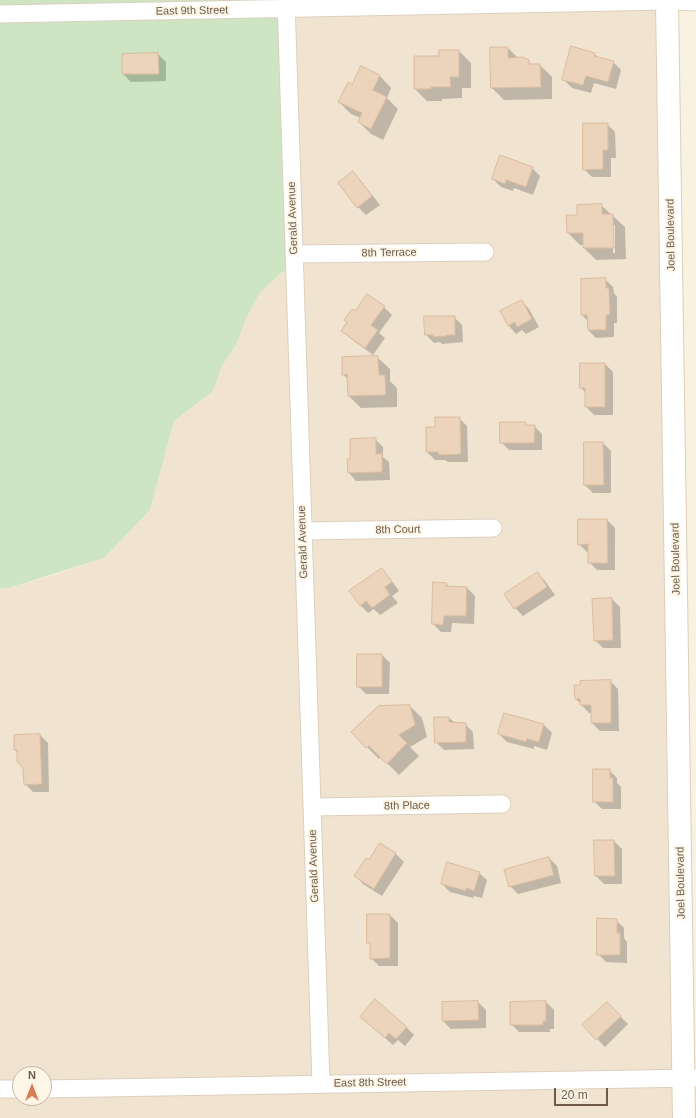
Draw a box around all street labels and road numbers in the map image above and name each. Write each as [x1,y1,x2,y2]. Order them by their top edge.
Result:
street label: East 9th Street [156,4,228,18]
street label: Gerald Avenue [285,181,301,255]
street label: Joel Boulevard [664,199,678,271]
street label: 8th Terrace [361,246,417,260]
street label: Gerald Avenue [295,505,311,579]
street label: 8th Court [375,523,421,537]
street label: Joel Boulevard [669,523,683,595]
street label: 8th Place [384,799,430,813]
street label: Gerald Avenue [306,829,322,903]
street label: Joel Boulevard [674,847,688,919]
street label: East 8th Street [334,1076,406,1090]

